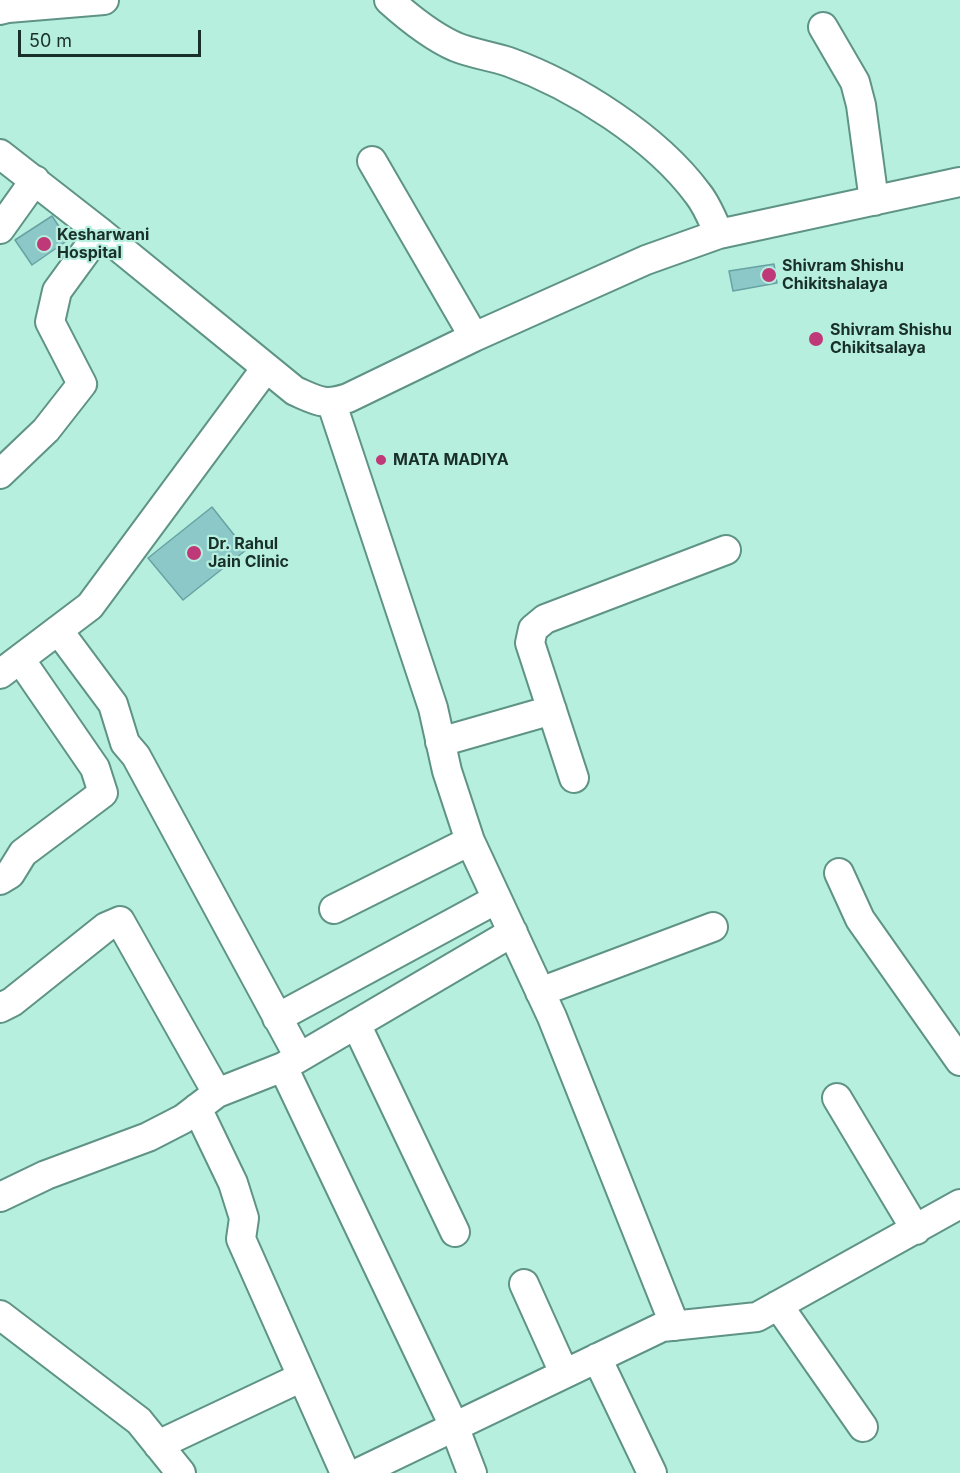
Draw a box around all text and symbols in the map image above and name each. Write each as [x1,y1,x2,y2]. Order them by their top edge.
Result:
scale bar [21,18,204,56]
text: 50 m [29,30,72,51]
place label: Kesharwani Hospital [57,225,149,263]
marker: Kesharwani Hospital [35,235,53,253]
place label: Shivram Shishu Chikitshalaya [782,256,904,294]
marker: Shivram Shishu Chikitshalaya [760,266,778,284]
place label: Shivram Shishu Chikitsalaya [830,320,952,358]
marker: Shivram Shishu Chikitsalaya [807,330,825,348]
place label: MATA MADIYA [393,450,509,470]
marker: MATA MADIYA [374,453,388,467]
place label: Dr. Rahul Jain Clinic [208,534,289,572]
marker: Dr. Rahul Jain Clinic [185,544,203,562]

